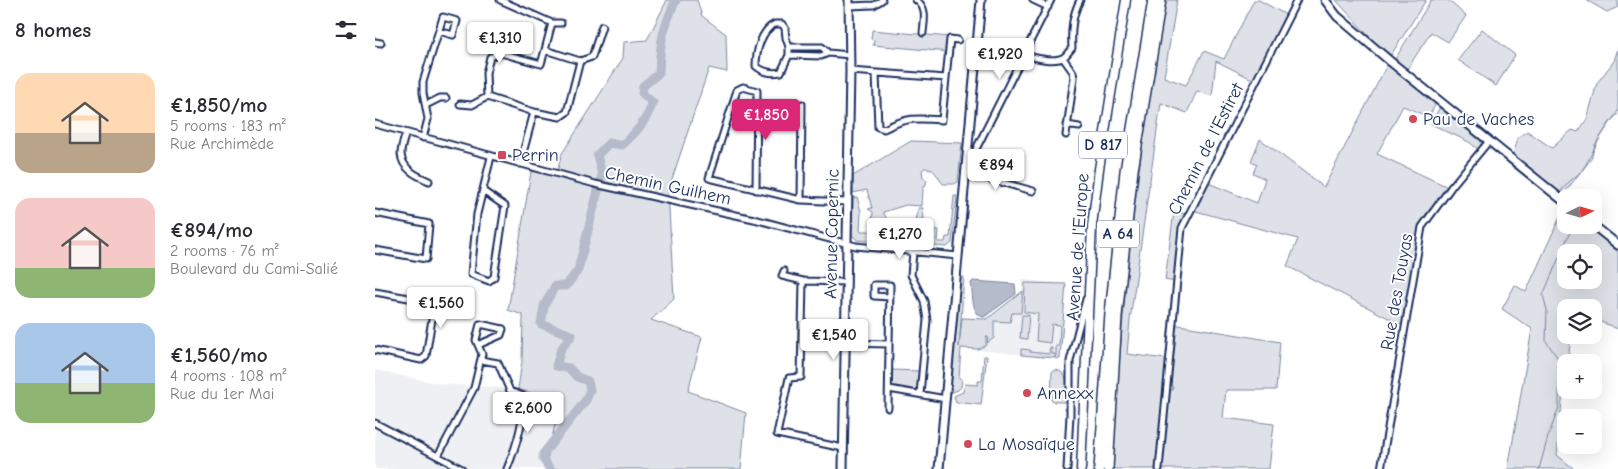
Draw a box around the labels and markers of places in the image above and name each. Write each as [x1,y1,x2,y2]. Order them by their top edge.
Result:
pin: €1,310 [459,22,541,64]
pin: €1,920 [959,38,1041,80]
pin: €1,850 [725,98,807,141]
place label: Pau de Vaches [1423,109,1534,130]
marker: Pau de Vaches [1407,113,1419,125]
place label: Perrin [512,145,559,166]
pin: €894 [966,148,1026,191]
marker: Perrin [496,149,508,161]
pin: €1,270 [859,218,941,260]
pin: €1,560 [400,286,482,329]
pin: €1,540 [793,318,875,361]
place label: Annexx [1037,383,1094,404]
marker: Annexx [1021,387,1033,399]
pin: €2,600 [487,392,569,434]
place label: La Mosaïque [978,434,1075,455]
marker: La Mosaïque [962,438,974,450]

